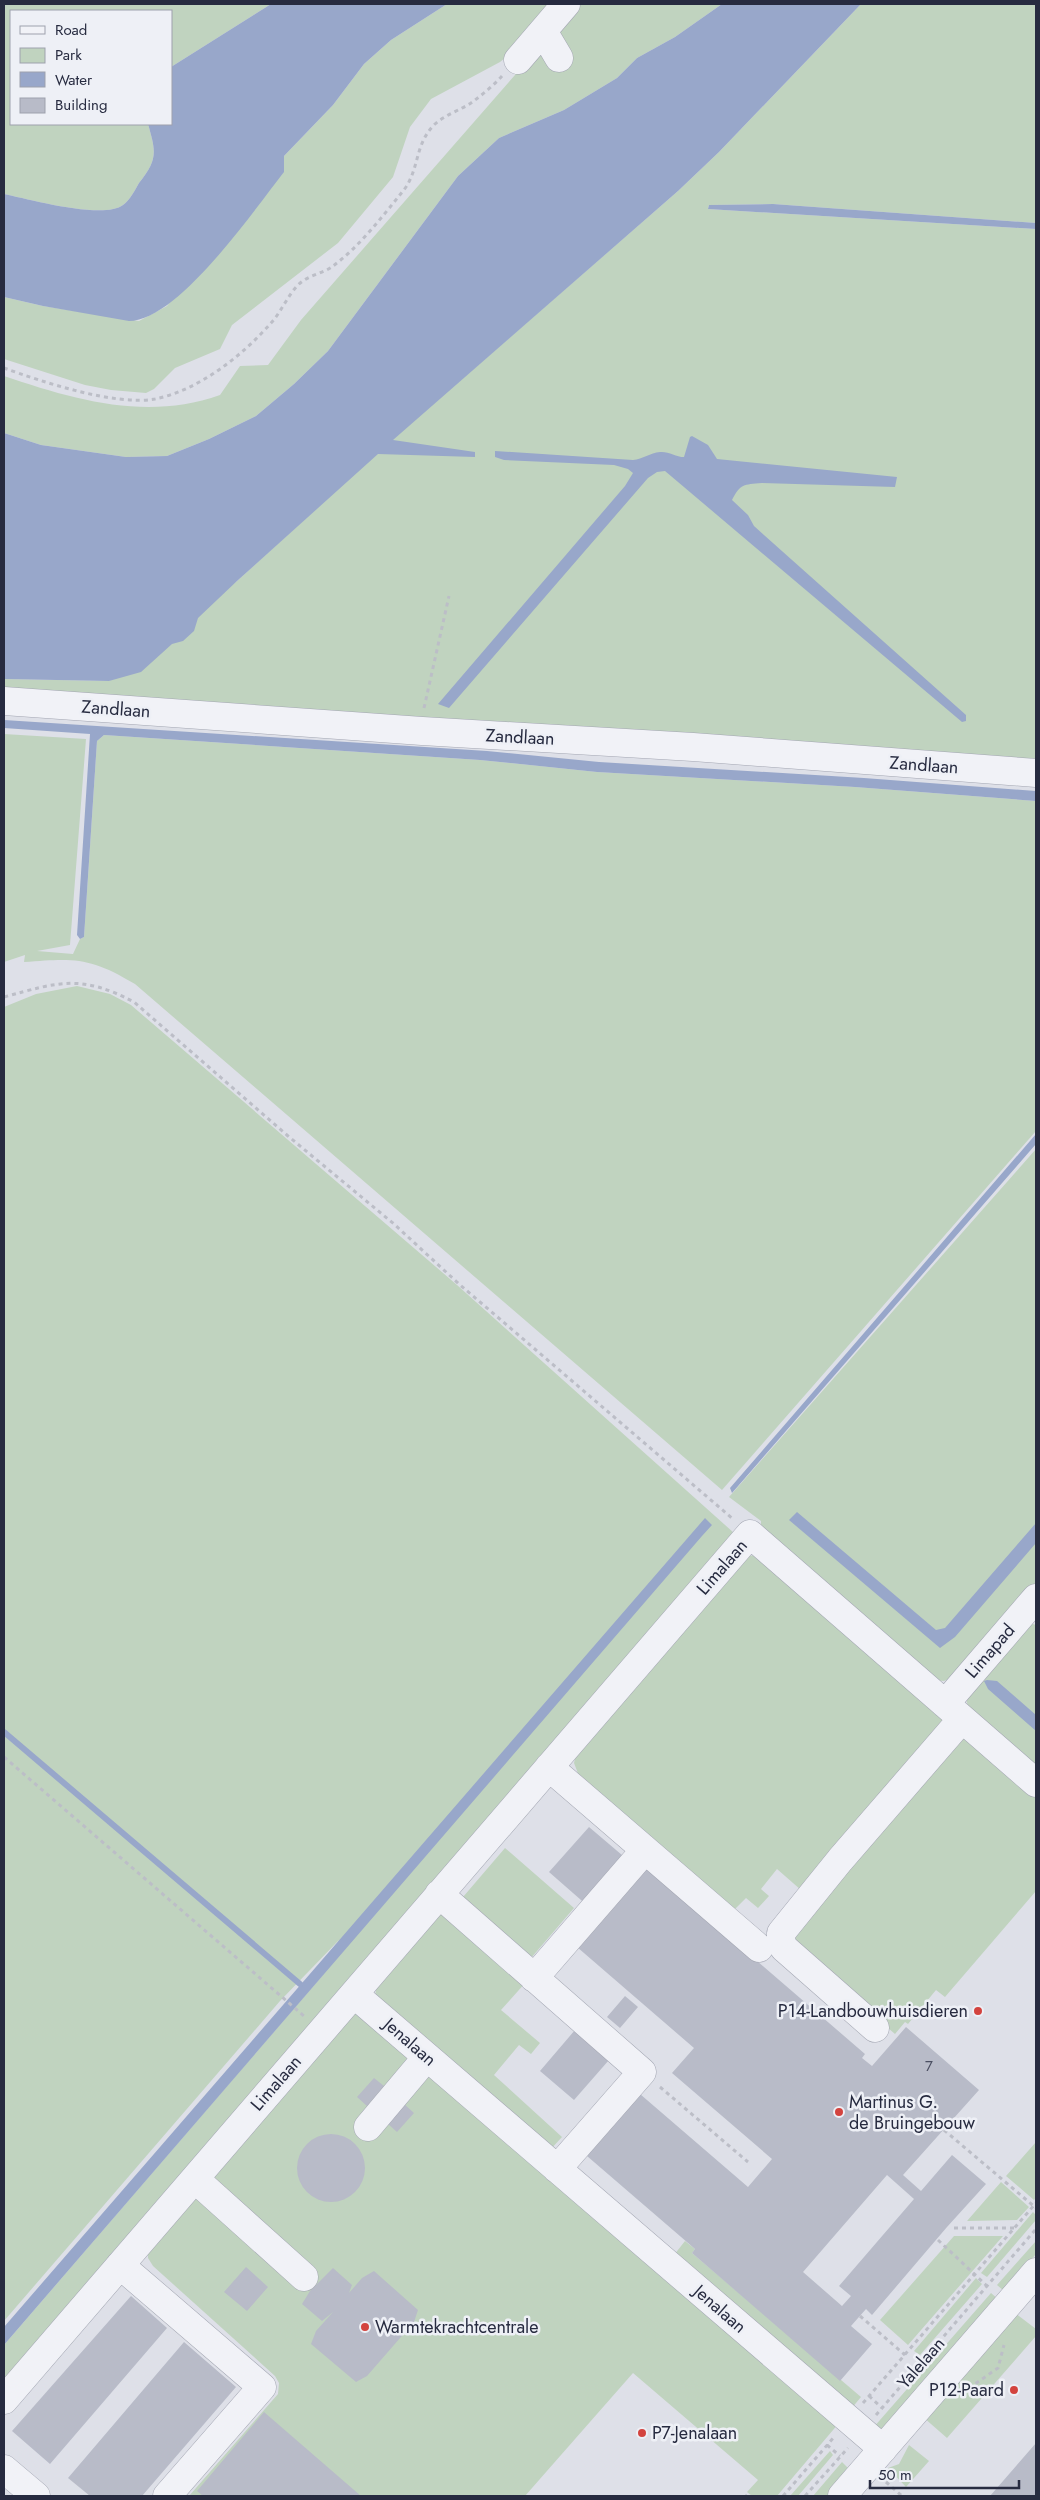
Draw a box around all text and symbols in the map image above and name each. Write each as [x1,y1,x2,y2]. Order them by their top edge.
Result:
legend [10,10,172,125]
text: Road [55,19,87,41]
text: Park [55,44,82,66]
text: Water [55,69,93,91]
text: Building [55,94,107,116]
street label: Zandlaan [81,694,151,724]
street label: Zandlaan [485,722,555,752]
street label: Zandlaan [889,750,959,780]
street label: Limalaan [690,1533,754,1601]
street label: Limapad [959,1618,1021,1684]
place label: P14-Landbouwhuisdieren [778,1998,968,2024]
marker: P14-Landbouwhuisdieren [972,2005,984,2017]
street label: Jenalaan [376,2010,442,2072]
street label: Limalaan [244,2049,308,2117]
house number: 7 [925,2055,933,2077]
place label: Martinus G. de Bruingebouw [849,2089,976,2136]
marker: Martinus G. de Bruingebouw [833,2106,845,2118]
street label: Jenalaan [686,2277,752,2339]
place label: Warmtekrachtcentrale [375,2314,539,2340]
marker: Warmtekrachtcentrale [359,2321,371,2333]
street label: Yalelaan [891,2331,951,2395]
place label: P12-Paard [929,2377,1004,2403]
marker: P12-Paard [1008,2384,1020,2396]
place label: P7-Jenalaan [652,2420,737,2446]
marker: P7-Jenalaan [636,2427,648,2439]
scale bar [870,2458,1019,2490]
text: 50 m [878,2464,912,2486]

